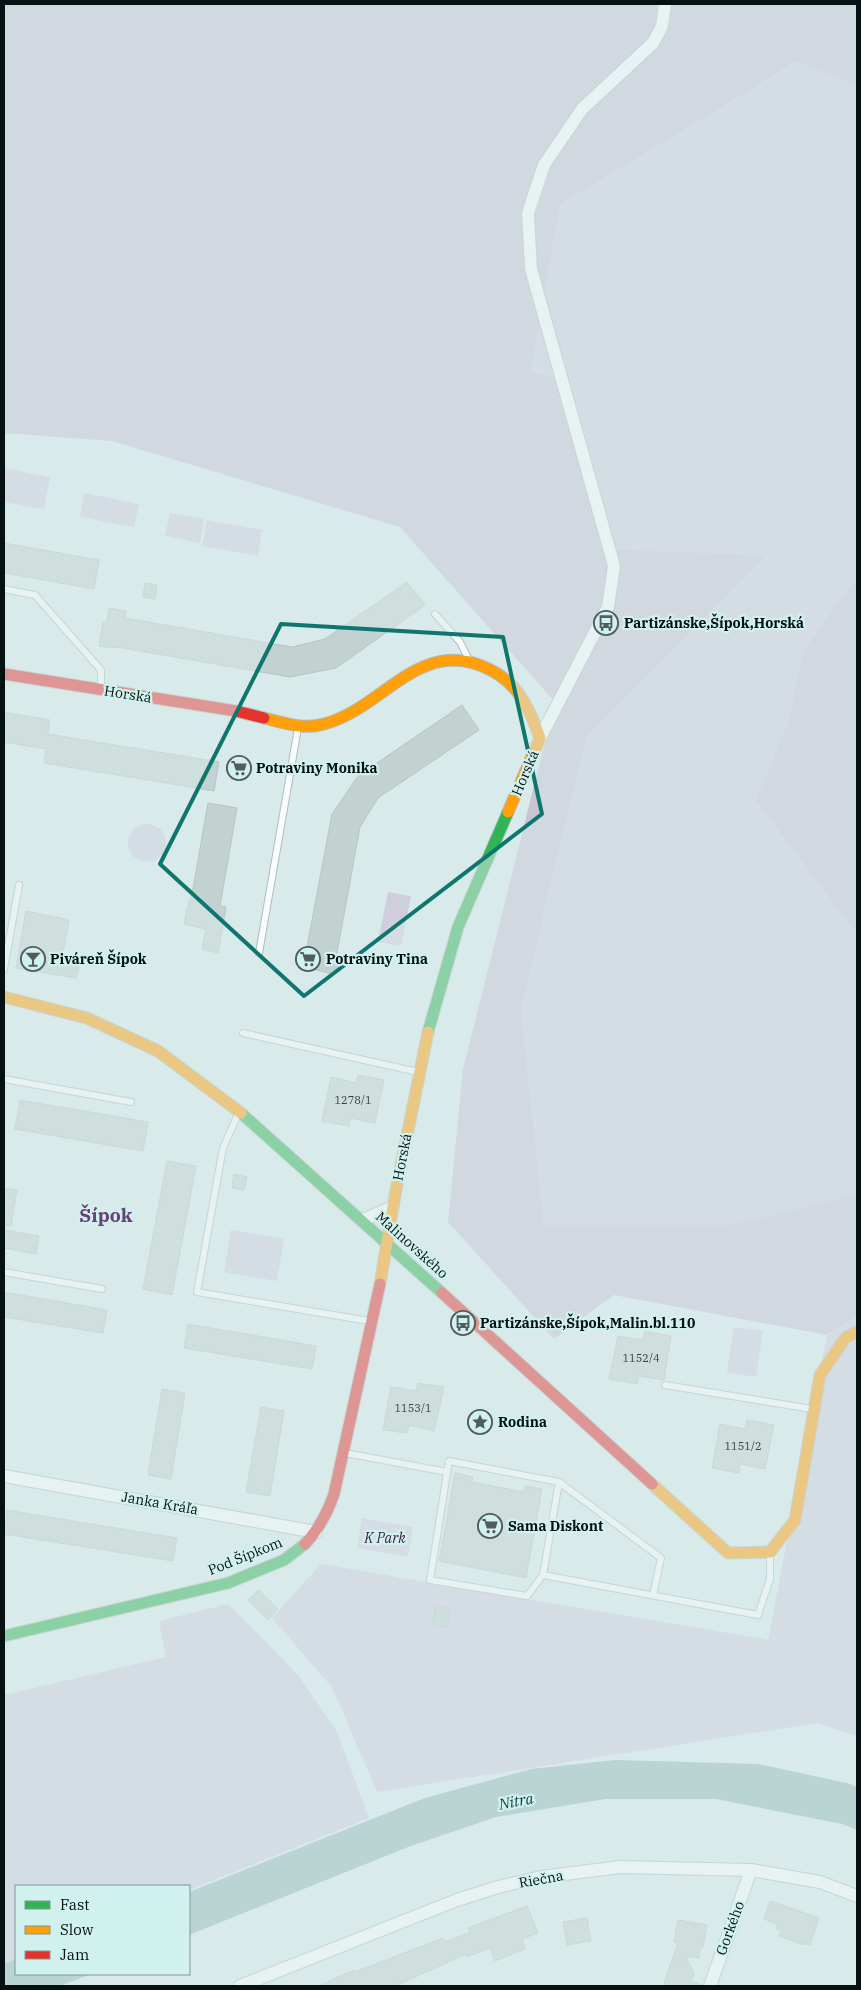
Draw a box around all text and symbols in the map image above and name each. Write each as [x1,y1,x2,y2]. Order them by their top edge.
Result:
bus stop icon: Partizánske,Šípok,Horská [593,610,619,636]
place label: Partizánske,Šípok,Horská [624,613,804,632]
street label: Horská [103,681,153,707]
street label: Horská [507,747,543,799]
supermarket icon: Potraviny Monika [226,755,252,781]
place label: Potraviny Monika [256,759,377,777]
bar icon: Piváreň Šípok [20,946,46,972]
supermarket icon: Potraviny Tina [295,946,321,972]
place label: Piváreň Šípok [50,949,147,968]
place label: Potraviny Tina [326,950,428,968]
house number: 1278/1 [334,1093,372,1107]
street label: Horská [389,1131,415,1182]
district label: Šípok [79,1203,133,1227]
street label: Malinovského [372,1208,452,1282]
bus stop icon: Partizánske,Šípok,Malin.bl.110 [450,1310,476,1336]
place label: Partizánske,Šípok,Malin.bl.110 [480,1313,695,1332]
house number: 1152/4 [622,1351,660,1365]
house number: 1153/1 [394,1401,432,1415]
place icon: Rodina [467,1409,493,1435]
place label: Rodina [498,1413,547,1431]
house number: 1151/2 [724,1439,762,1453]
street label: Janka Kráľa [120,1487,200,1519]
supermarket icon: Sama Diskont [477,1513,503,1539]
place label: Sama Diskont [508,1517,603,1535]
park label: K Park [363,1529,406,1547]
street label: Pod Šípkom [205,1532,285,1579]
water label: Nitra [496,1788,536,1814]
street label: Riečna [517,1866,565,1892]
legend [15,1885,190,1975]
text: Fast [60,1895,90,1914]
street label: Gorkého [712,1898,748,1958]
text: Slow [60,1920,94,1939]
text: Jam [60,1945,89,1964]

